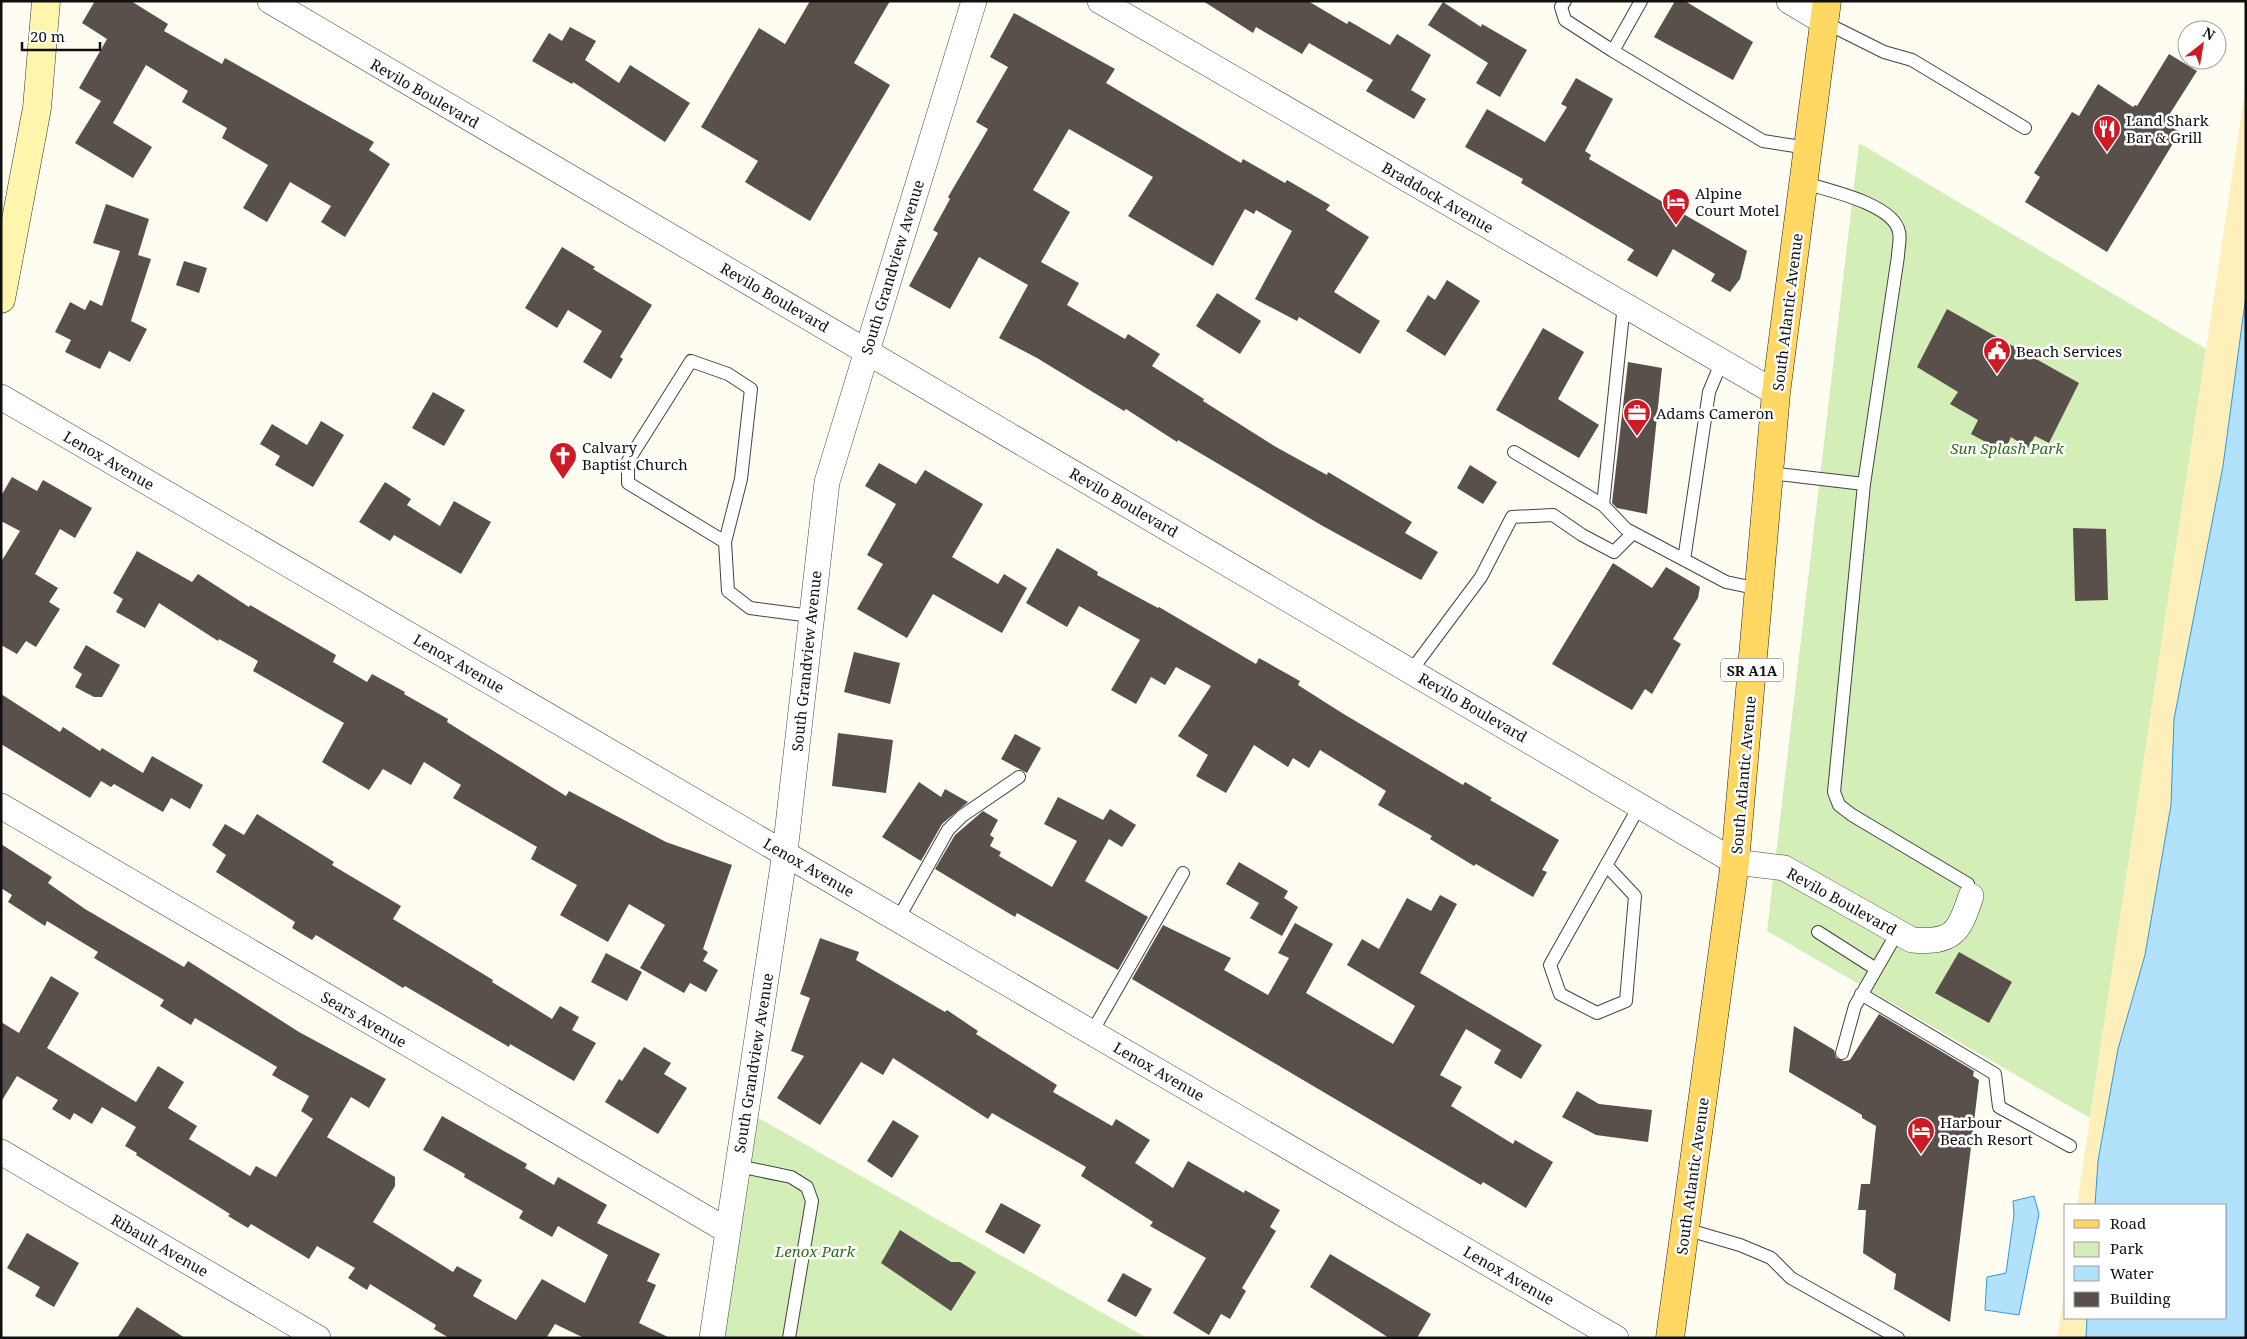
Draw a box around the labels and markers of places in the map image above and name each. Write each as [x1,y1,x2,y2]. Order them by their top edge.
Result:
place label: Land Shark Bar & Grill [2126,110,2209,147]
restaurant icon: Land Shark Bar & Grill [2092,114,2122,153]
place label: Alpine Court Motel [1695,183,1780,220]
hotel icon: Alpine Court Motel [1661,187,1691,226]
public building icon: Beach Services [1982,336,2012,375]
place label: Beach Services [2016,341,2122,361]
office icon: Adams Cameron [1622,398,1652,437]
place label: Adams Cameron [1656,403,1774,423]
place label: Calvary Baptist Church [582,437,688,474]
church icon: Calvary Baptist Church [548,441,578,480]
place label: Harbour Beach Resort [1940,1112,2033,1149]
hotel icon: Harbour Beach Resort [1906,1116,1936,1155]

